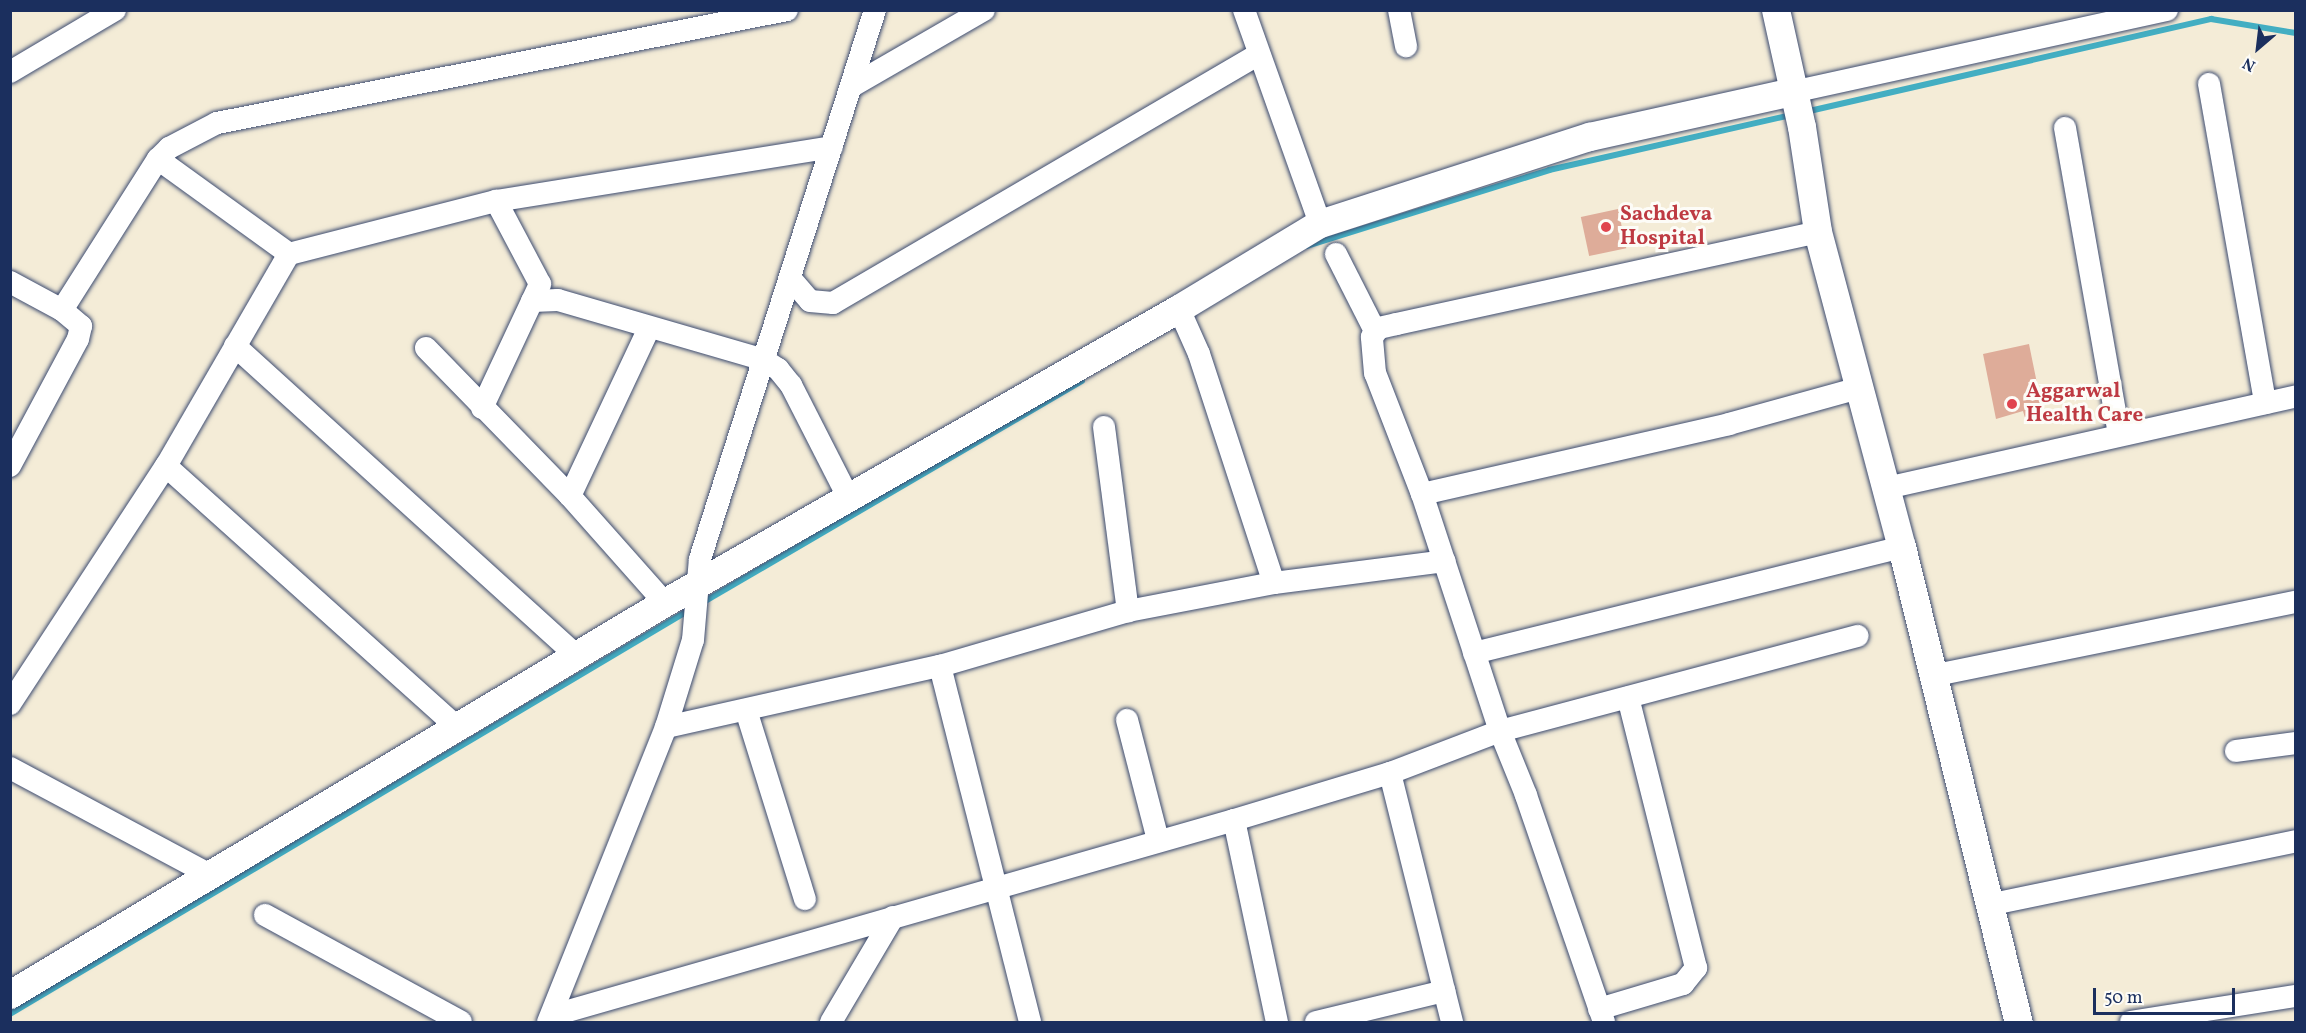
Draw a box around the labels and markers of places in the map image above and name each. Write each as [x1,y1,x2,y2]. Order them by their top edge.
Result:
place label: Sachdeva Hospital [1620,202,1712,252]
marker: Sachdeva Hospital [1597,218,1615,236]
place label: Aggarwal Health Care [2026,379,2143,429]
marker: Aggarwal Health Care [2003,395,2021,413]

